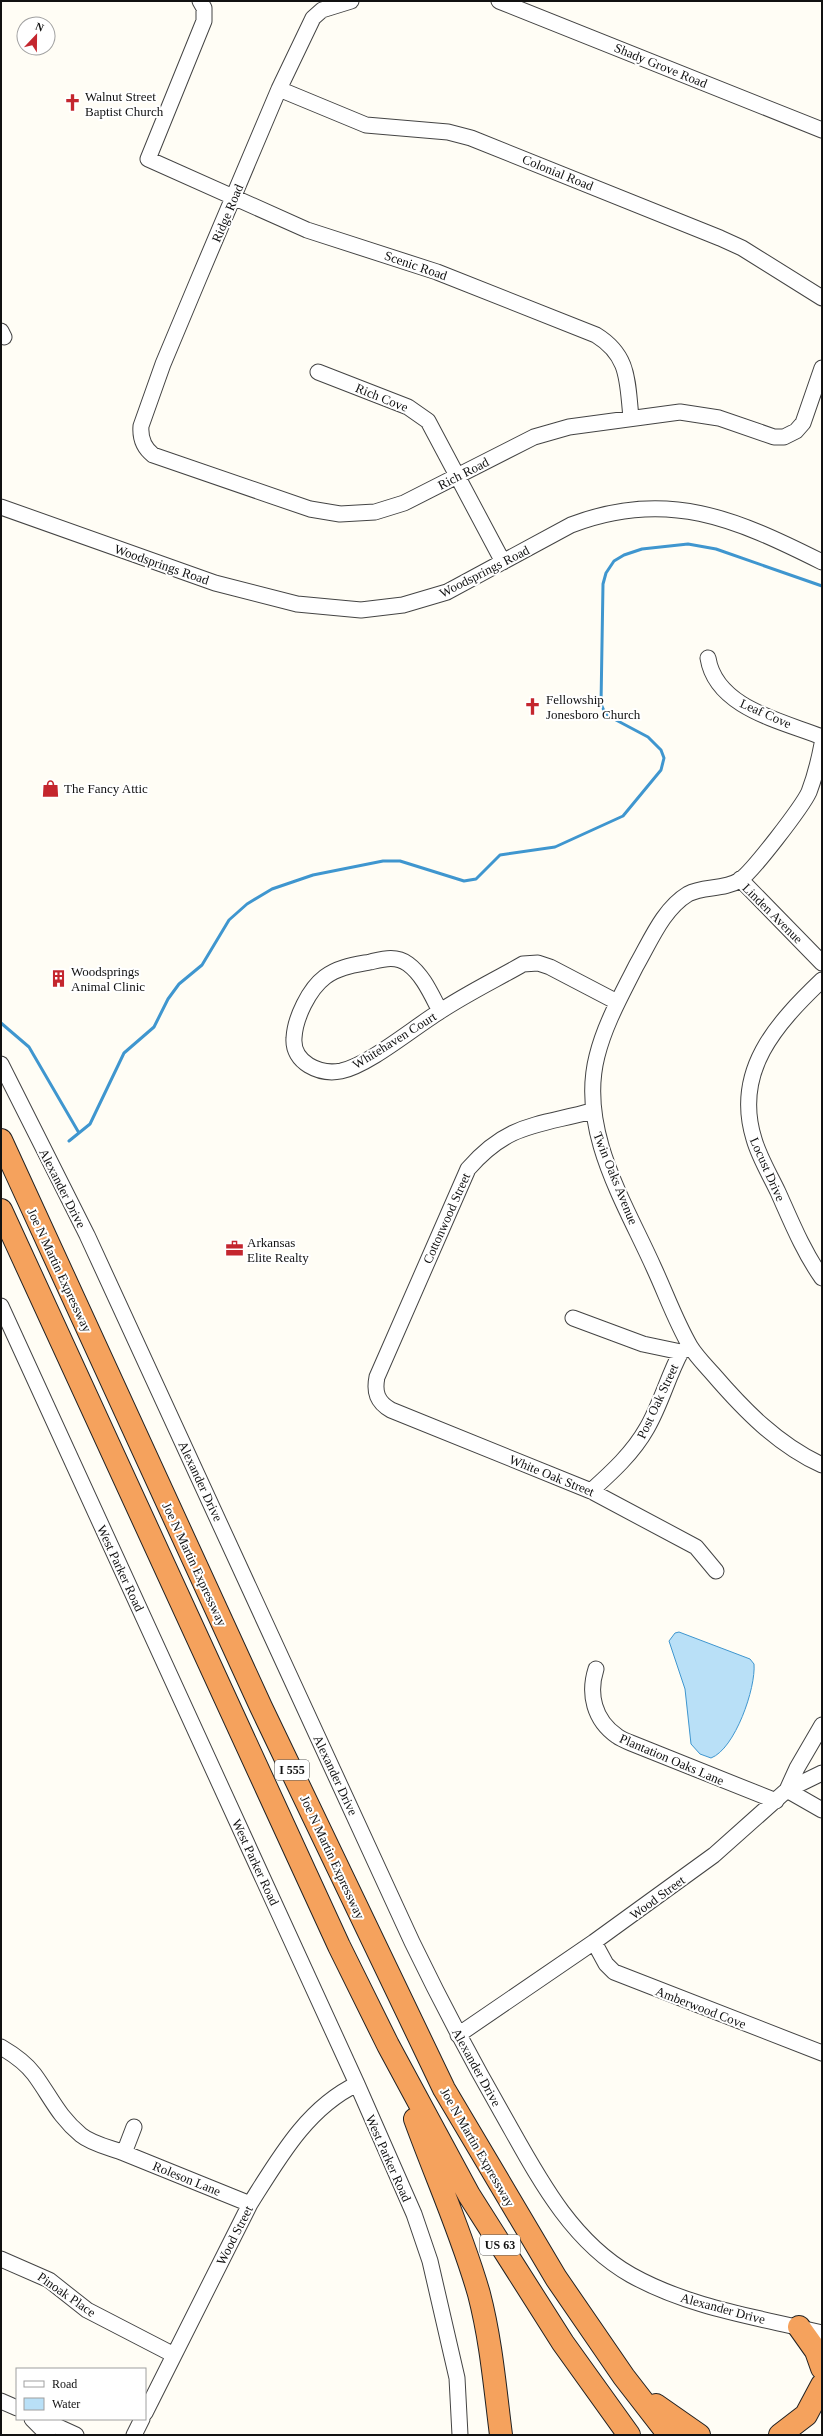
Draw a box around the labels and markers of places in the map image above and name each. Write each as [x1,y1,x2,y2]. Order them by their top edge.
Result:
place label: Walnut Street Baptist Church [85,89,164,119]
church icon: Walnut Street Baptist Church [62,93,82,113]
place label: Fellowship Jonesboro Church [546,692,641,722]
church icon: Fellowship Jonesboro Church [523,696,543,716]
shop icon: The Fancy Attic [41,778,61,798]
place label: The Fancy Attic [64,781,148,796]
place label: Woodsprings Animal Clinic [71,964,145,994]
building icon: Woodsprings Animal Clinic [48,968,68,988]
place label: Arkansas Elite Realty [247,1235,309,1265]
office icon: Arkansas Elite Realty [224,1239,244,1259]

